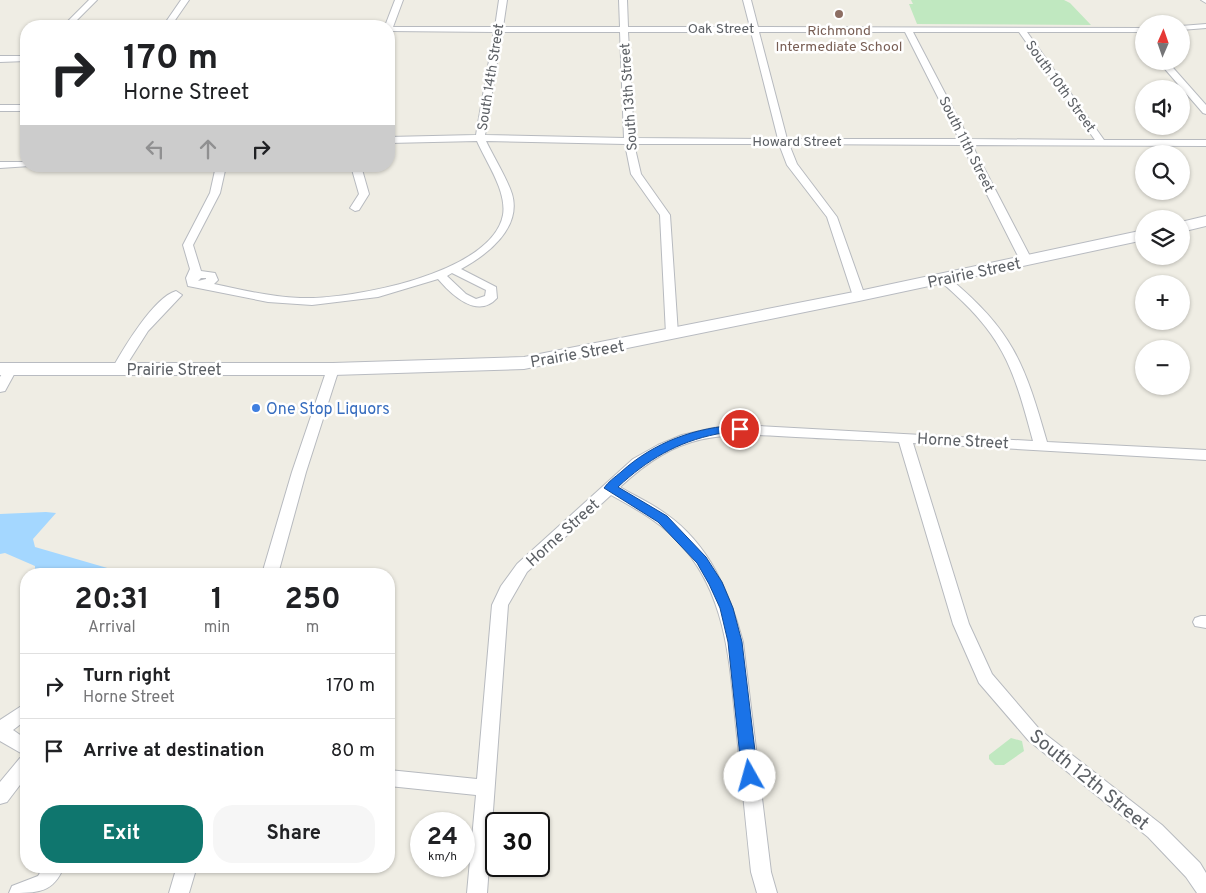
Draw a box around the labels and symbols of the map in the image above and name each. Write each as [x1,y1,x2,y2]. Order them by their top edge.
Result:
marker: Richmond Intermediate School [833,8,845,20]
north arrow [1135,15,1190,70]
street label: Oak Street [688,21,754,38]
street label: South 14th Street [475,22,508,132]
place label: Richmond Intermediate School [776,23,902,56]
street label: South 10th Street [1021,38,1099,136]
street label: South 13th Street [617,42,642,151]
street label: South 11th Street [934,94,997,195]
street label: Howard Street [752,134,842,151]
street label: Prairie Street [926,254,1023,294]
street label: Prairie Street [529,337,626,373]
street label: Prairie Street [126,361,222,381]
place label: One Stop Liquors [266,400,390,420]
marker: One Stop Liquors [250,402,262,414]
pin [719,408,761,450]
street label: Horne Street [916,430,1009,454]
street label: Horne Street [523,495,604,572]
street label: South 12th Street [1024,725,1154,836]
position arrow [723,749,775,801]
speed limit sign: 30 [485,812,550,877]

